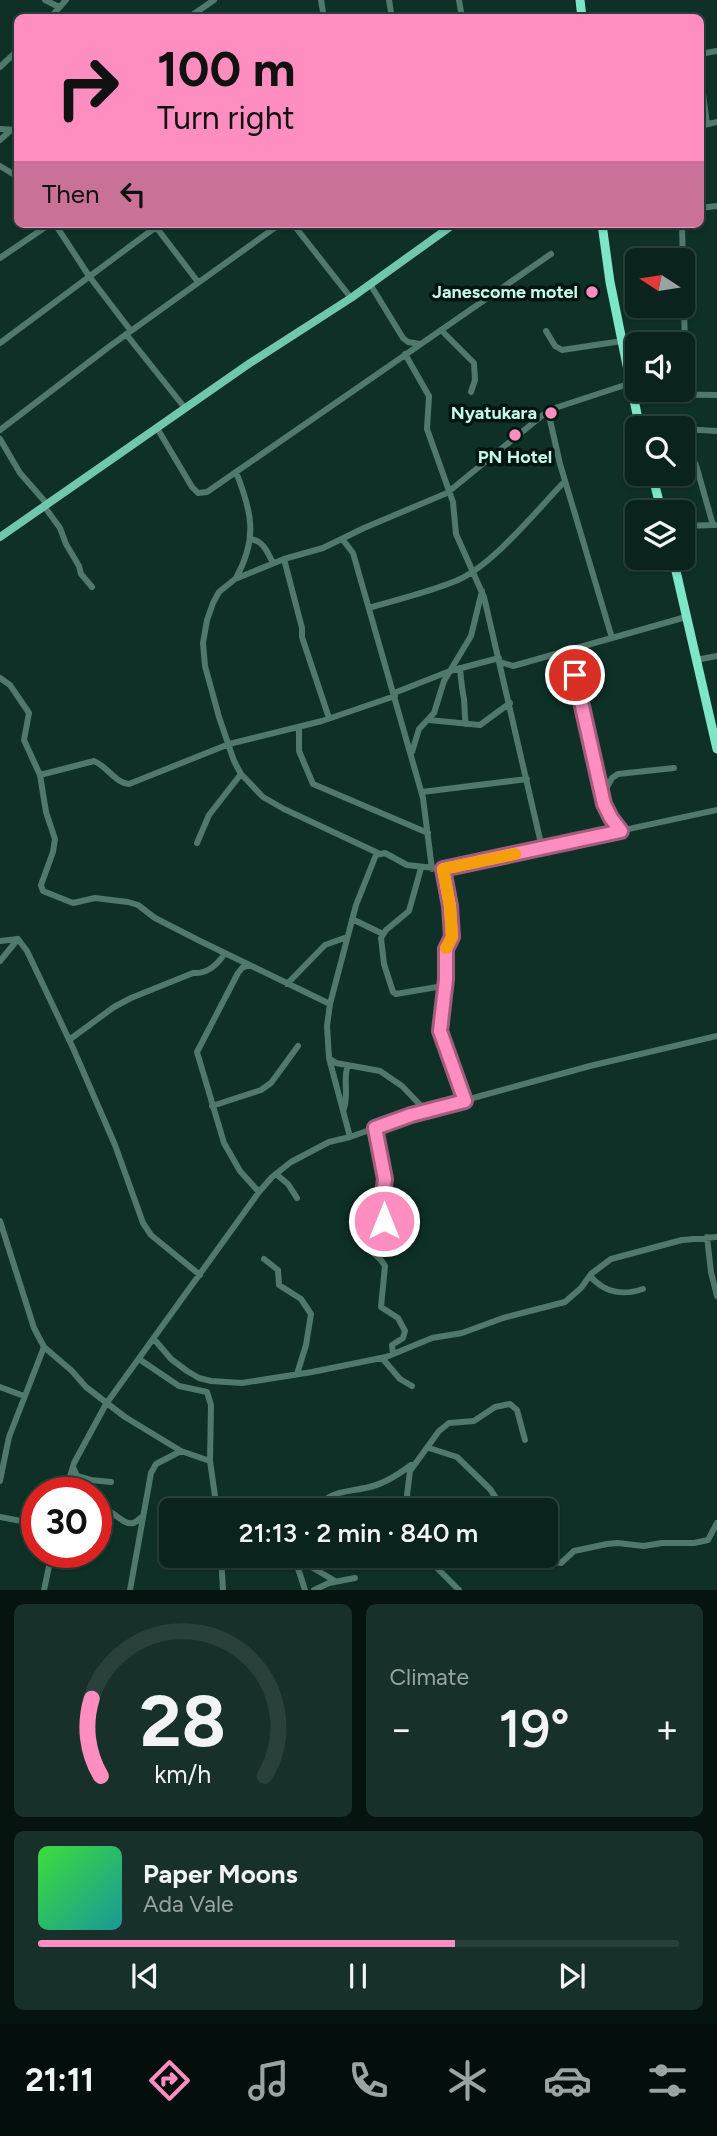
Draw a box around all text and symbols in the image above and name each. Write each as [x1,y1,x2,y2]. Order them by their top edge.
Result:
text: 100 m [157,39,296,98]
icon: right [42,42,133,133]
text: Turn right [157,99,295,137]
icon: left [114,175,152,213]
text: Then [42,178,100,210]
north arrow [625,248,695,318]
map controls [625,248,695,570]
place label: Janescome motel [432,281,578,303]
marker: Janescome motel [584,284,600,300]
button: sound [625,332,695,402]
place label: Nyatukara [451,402,537,424]
marker: Nyatukara [543,405,559,421]
button: search [625,416,695,486]
marker: PN Hotel [507,427,523,443]
place label: PN Hotel [478,446,552,468]
button: layers [625,500,695,570]
pin [545,645,605,705]
icon: arrive [556,656,594,694]
position arrow [347,1184,421,1258]
speed limit sign: 30 [21,1477,112,1568]
text: 21:13 · 2 min · 840 m [239,1517,478,1549]
text: Climate [390,1663,469,1691]
text: 28 [139,1678,226,1765]
text: 19° [499,1698,570,1760]
text: − [390,1706,413,1752]
text: + [655,1706,679,1752]
text: km/h [154,1759,211,1789]
text: Paper Moons [143,1858,298,1890]
text: Ada Vale [143,1890,234,1918]
icon: previous [126,1957,164,1995]
icon: pause [339,1957,377,1995]
icon: next [553,1957,591,1995]
icon: directions [145,2056,194,2105]
icon: music [244,2056,293,2105]
icon: phone [344,2056,393,2105]
icon: climate [443,2056,492,2105]
icon: car [543,2056,592,2105]
icon: filters [643,2056,692,2105]
text: 21:11 [25,2061,94,2099]

